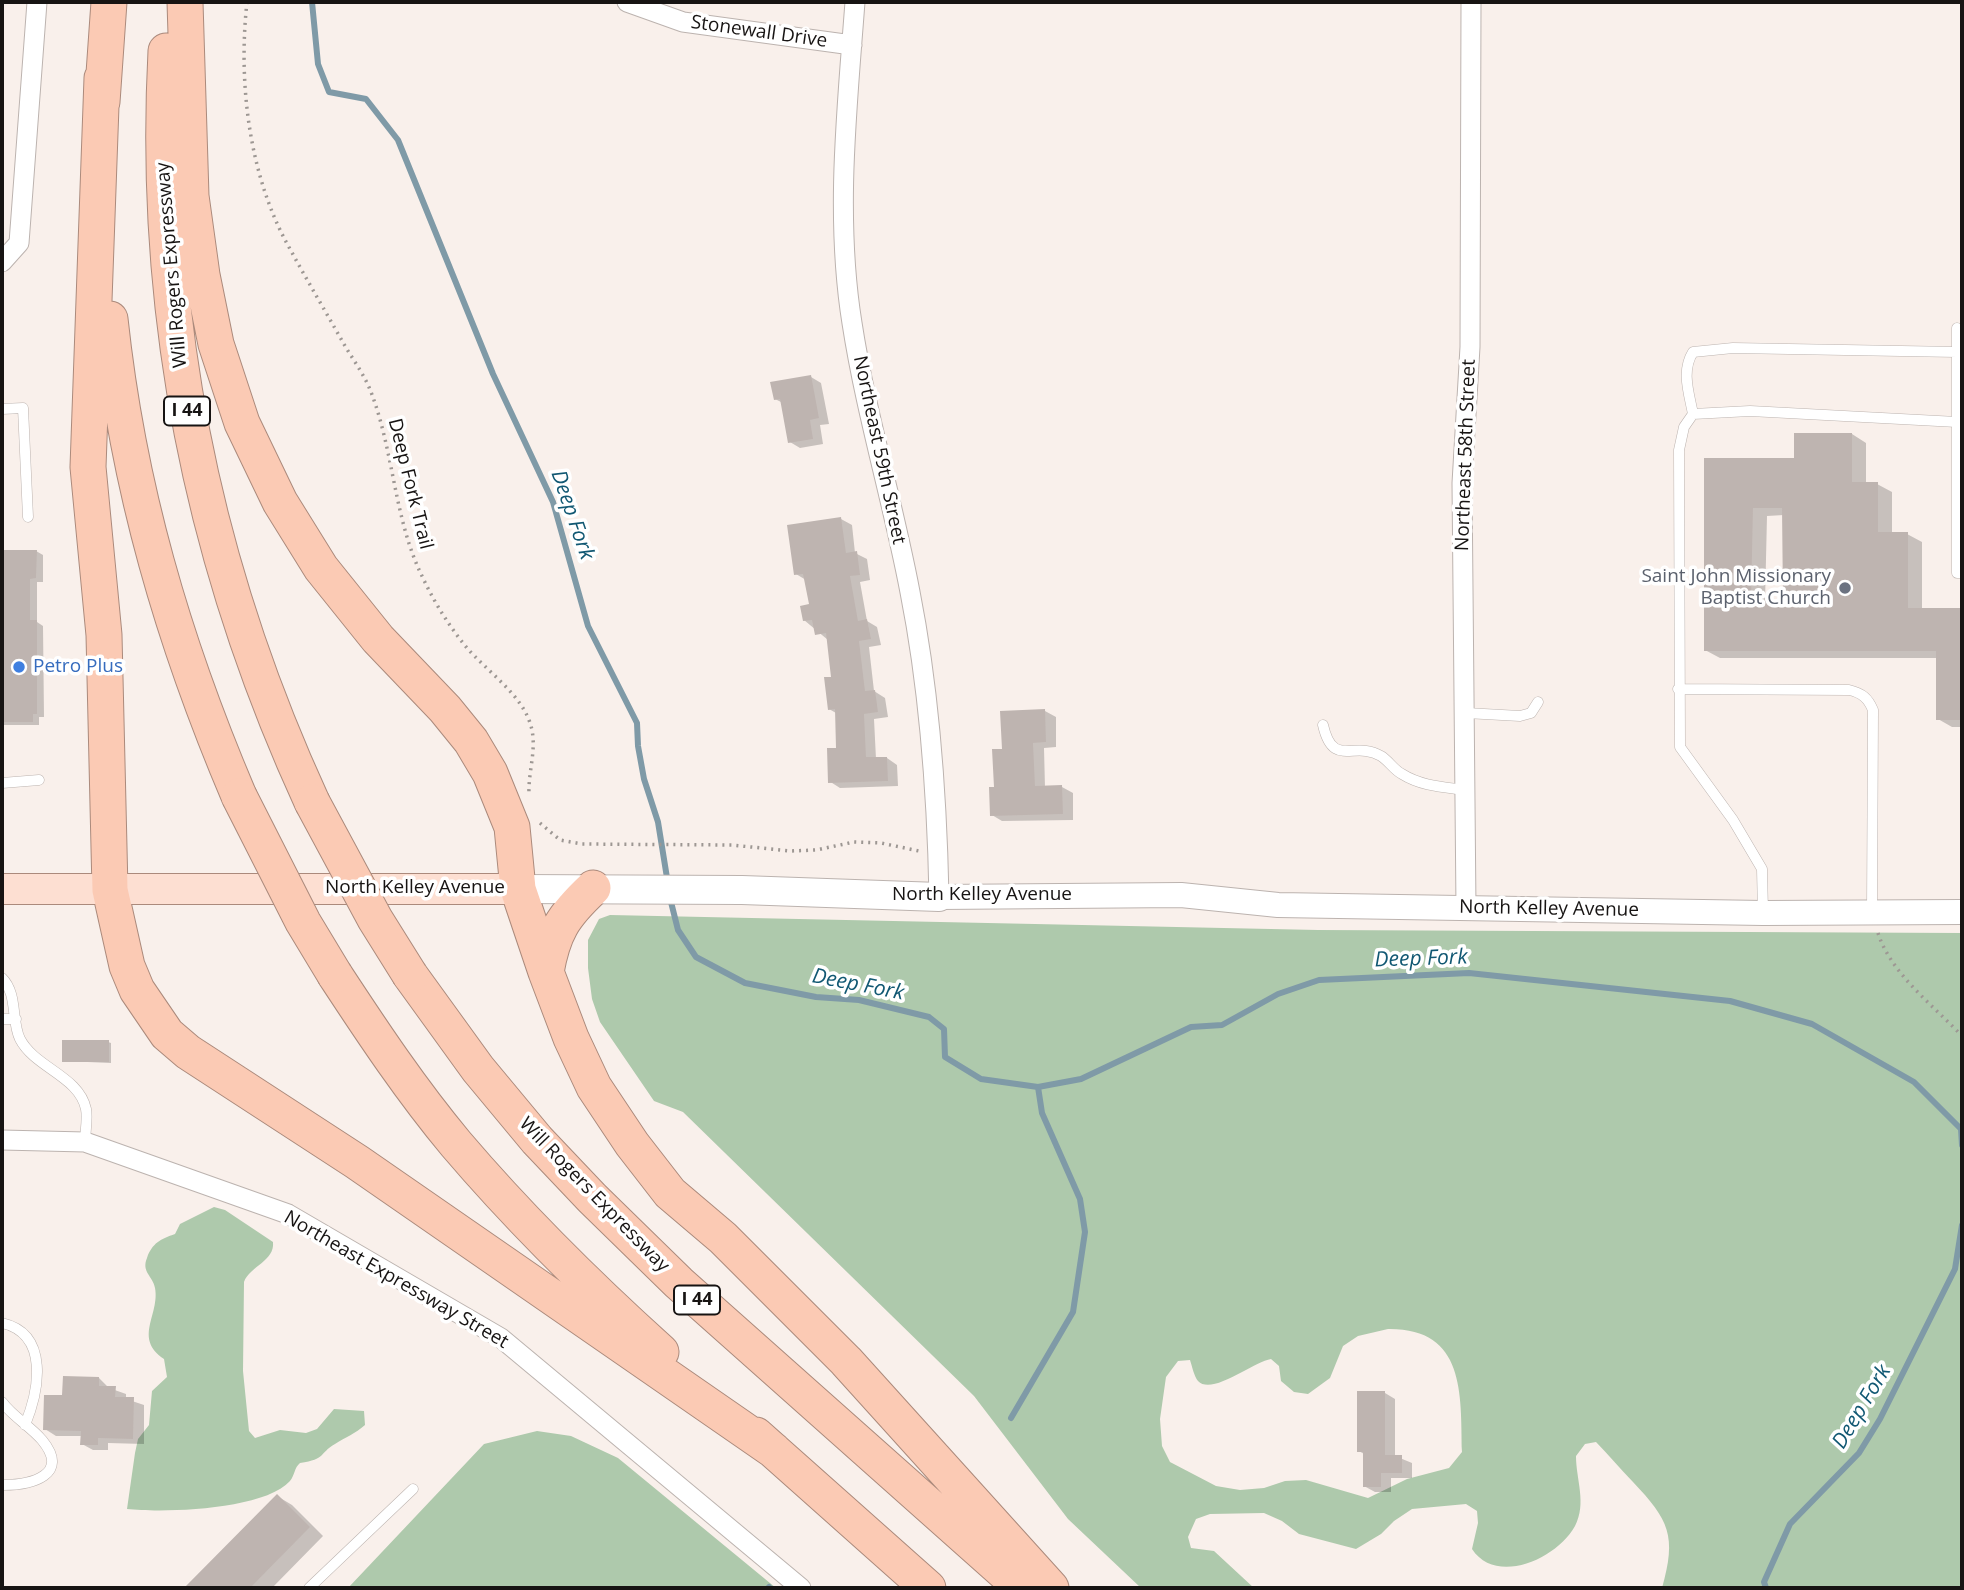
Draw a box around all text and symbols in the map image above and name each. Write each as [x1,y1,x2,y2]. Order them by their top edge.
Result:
street label: Stonewall Drive [689,11,829,53]
street label: Will Rogers Expressway [152,161,192,369]
street label: Northeast 59th Street [848,354,910,546]
street label: Northeast 58th Street [1451,359,1481,551]
road number: I 44 [164,396,210,426]
street label: Deep Fork Trail [383,416,437,552]
water label: Deep Fork [545,467,599,563]
place label: Saint John Missionary Baptist Church [1641,566,1831,610]
marker: Saint John Missionary Baptist Church [1837,580,1853,596]
place label: Petro Plus [33,656,123,678]
marker: Petro Plus [11,659,27,675]
street label: North Kelley Avenue [325,877,505,899]
street label: North Kelley Avenue [892,884,1072,906]
street label: North Kelley Avenue [1459,896,1639,922]
water label: Deep Fork [1374,945,1468,973]
water label: Deep Fork [810,964,906,1006]
street label: Will Rogers Expressway [514,1113,674,1277]
street label: Northeast Expressway Street [280,1206,512,1354]
road number: I 44 [674,1286,720,1315]
water label: Deep Fork [1827,1361,1897,1453]

